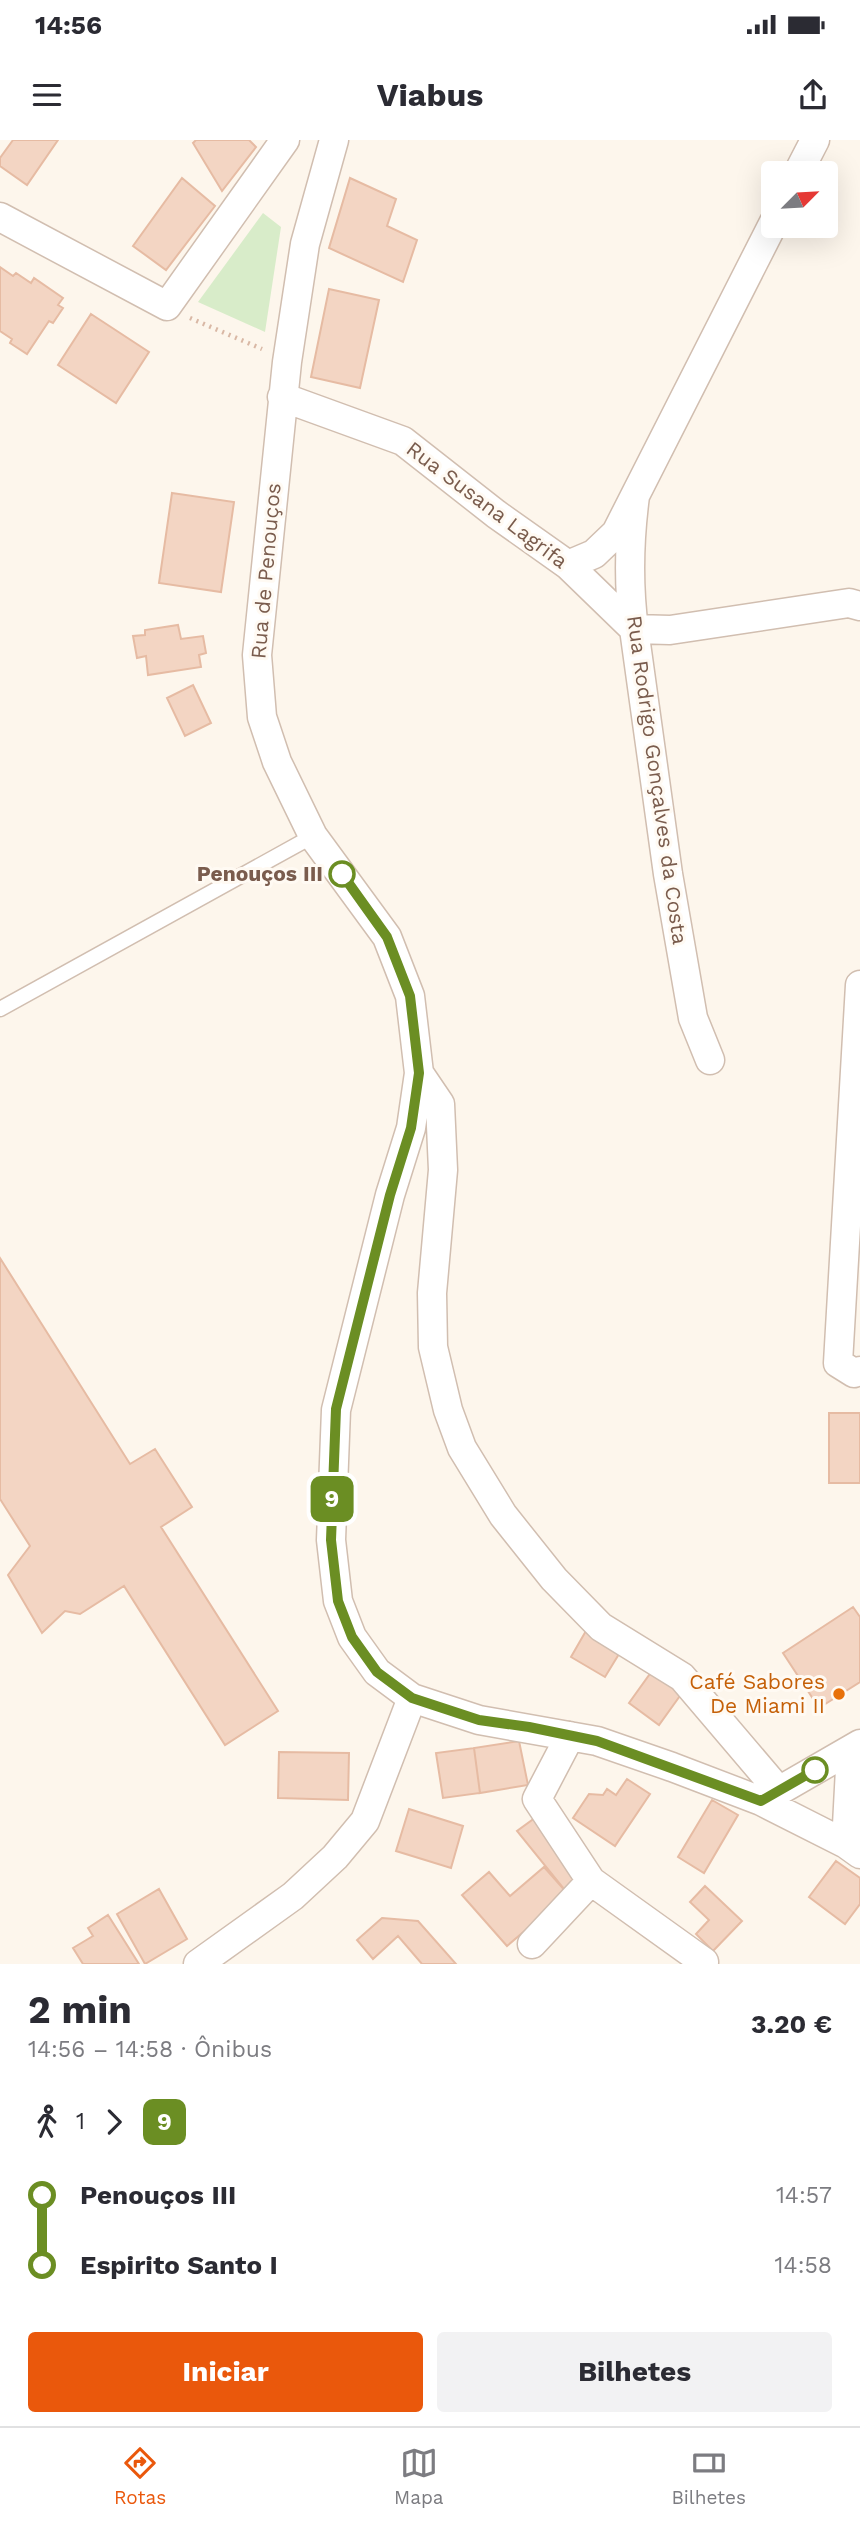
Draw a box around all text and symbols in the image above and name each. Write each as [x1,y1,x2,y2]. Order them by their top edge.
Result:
text: 14:56 [35,10,102,40]
icon: menu [28,76,66,114]
text: Viabus [377,76,483,114]
icon: share [794,76,832,114]
north arrow [761,161,838,238]
map controls [761,161,838,238]
street label: Rua Susana Lagrifa [402,436,573,573]
street label: Rua de Penouços [245,482,286,660]
street label: Rua Rodrigo Gonçalves da Costa [622,614,693,946]
place label: Penouços III [197,861,323,886]
marker: Penouços III [329,861,355,887]
line badge: 9 [309,1476,355,1522]
text: 9 [325,1485,339,1513]
place label: Café Sabores De Miami II [689,1669,825,1718]
marker: Café Sabores De Miami II [831,1686,847,1702]
unlabelled marker [802,1757,828,1783]
text: 2 min [28,1988,132,2032]
text: 3.20 € [751,2009,832,2039]
text: 14:56 – 14:58 · Ônibus [28,2036,272,2063]
icon: walk [28,2103,66,2141]
icon: forward [95,2103,133,2141]
text: 1 [76,2108,85,2135]
text: 9 [157,2108,172,2136]
text: Penouços III [80,2180,236,2210]
text: 14:57 [776,2182,832,2209]
text: Espirito Santo I [80,2250,278,2280]
text: 14:58 [775,2252,832,2279]
button: Iniciar [28,2332,423,2412]
button: Bilhetes [437,2332,832,2412]
tab: Rotas [114,2444,166,2509]
tab: Mapa [394,2444,444,2509]
tab: Bilhetes [671,2444,746,2509]

